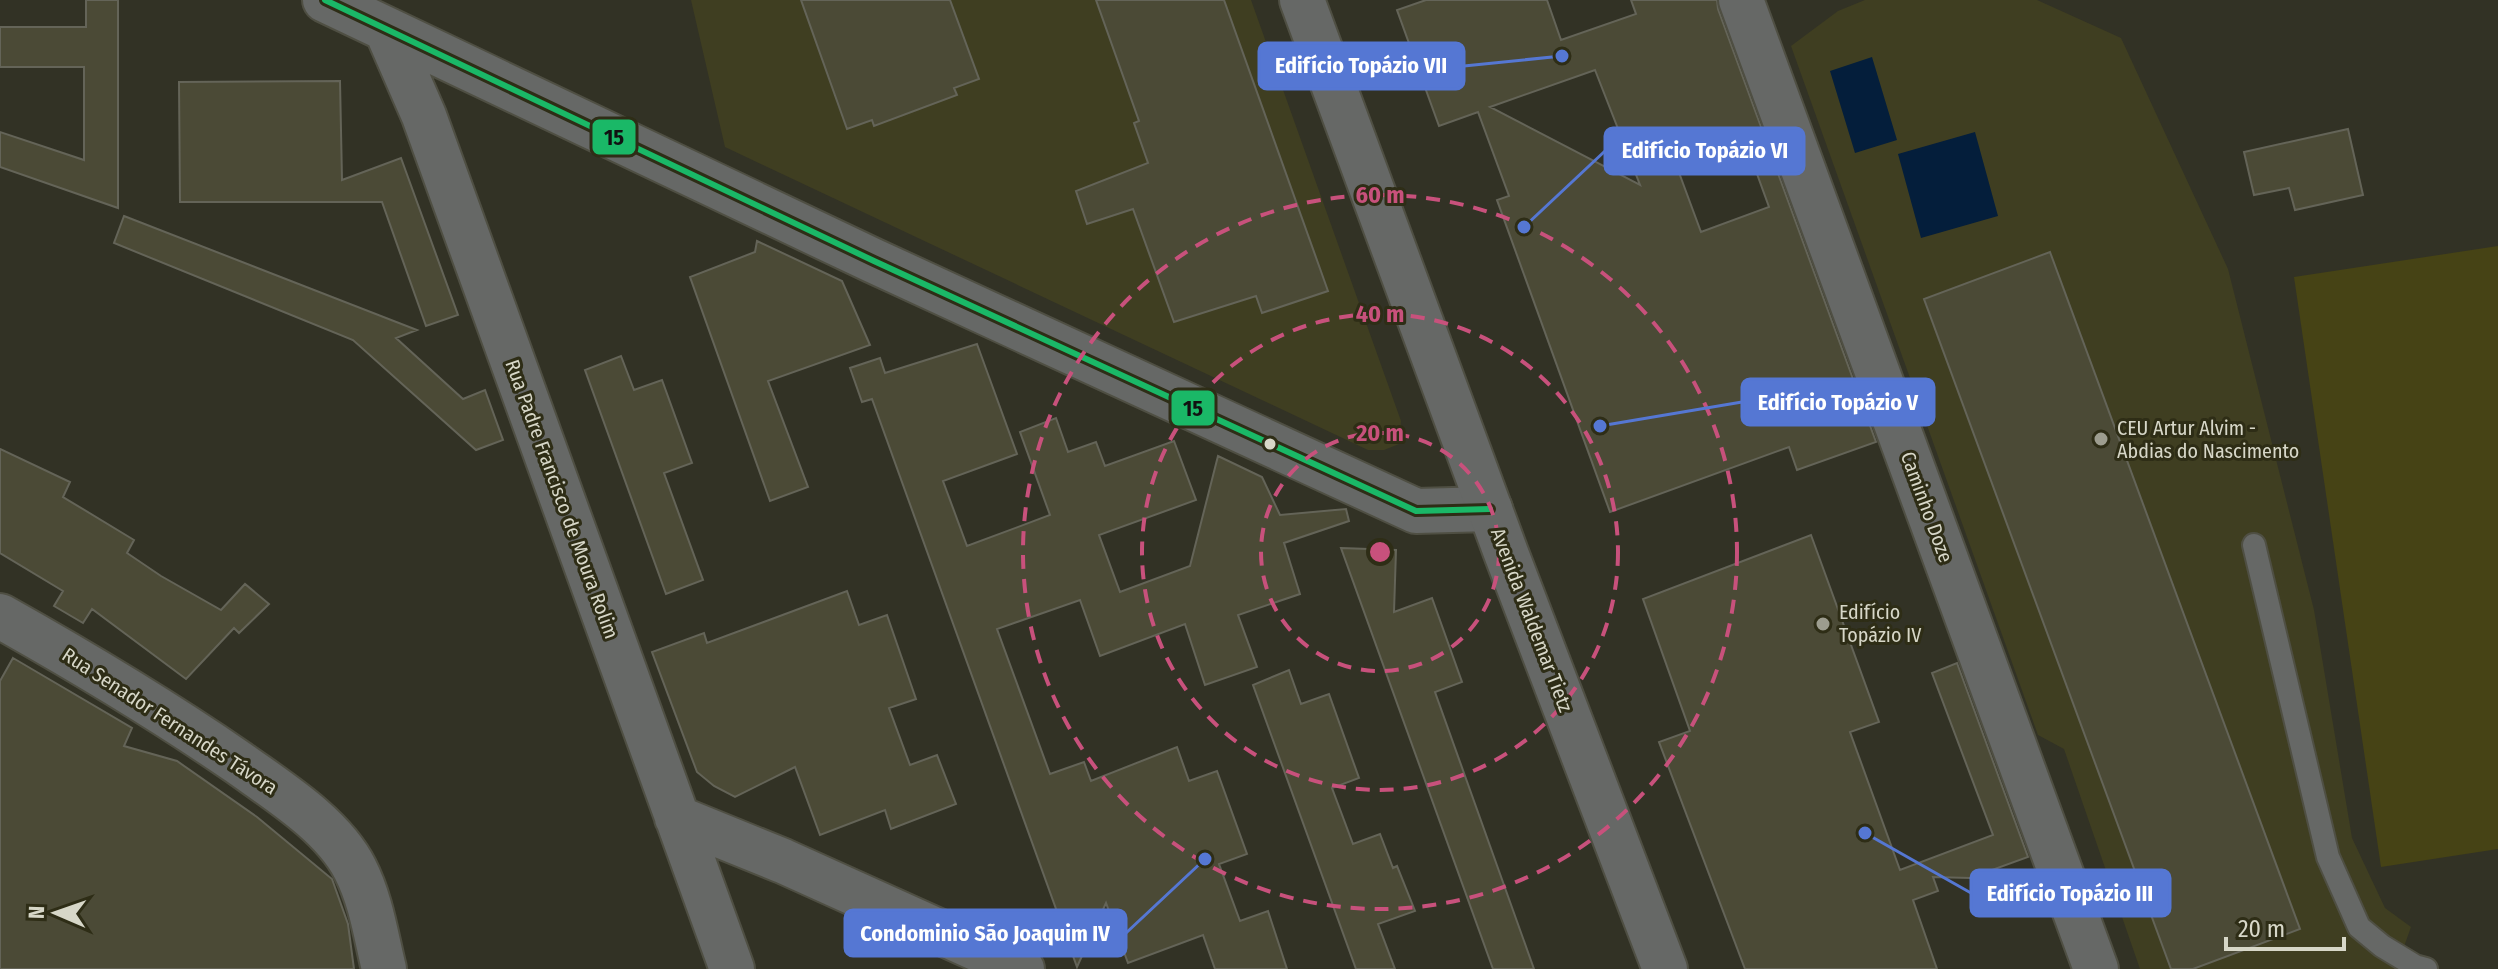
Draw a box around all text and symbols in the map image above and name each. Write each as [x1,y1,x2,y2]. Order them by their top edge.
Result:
callout: Edifício Topázio VII [1259,43,1464,89]
text: Edifício Topázio VII [1275,52,1447,79]
line badge: 15 [591,118,637,156]
text: 15 [604,124,624,151]
callout: Edifício Topázio VI [1605,128,1804,174]
text: Edifício Topázio VI [1622,137,1788,164]
text: 60 m [1356,181,1404,209]
text: 40 m [1356,300,1404,328]
street label: Rua Padre Francisco de Moura Rolim [500,356,624,642]
callout: Edifício Topázio V [1742,379,1934,425]
line badge: 15 [1170,389,1216,427]
text: Edifício Topázio V [1758,389,1919,416]
text: 15 [1183,395,1203,422]
place label: CEU Artur Alvim - Abdias do Nascimento [2117,416,2299,463]
text: 20 m [1355,419,1404,447]
marker: CEU Artur Alvim - Abdias do Nascimento [2092,430,2110,448]
unlabelled marker [1262,436,1278,452]
street label: Caminho Doze [1896,448,1958,566]
street label: Avenida Waldemar Tietz [1486,525,1578,716]
centre of rings [1366,538,1394,566]
place label: Edifício Topázio IV [1839,600,1922,647]
marker: Edifício Topázio IV [1814,615,1832,633]
street label: Rua Senador Fernandes Távora [58,642,282,800]
callout: Edifício Topázio III [1971,870,2170,916]
north arrow [16,873,96,953]
text: Edifício Topázio III [1987,880,2153,907]
scale bar [2226,901,2344,951]
text: N [23,905,50,919]
callout: Condominio São Joaquim IV [845,910,1126,956]
text: 20 m [2238,915,2285,943]
text: Condominio São Joaquim IV [860,920,1110,947]

